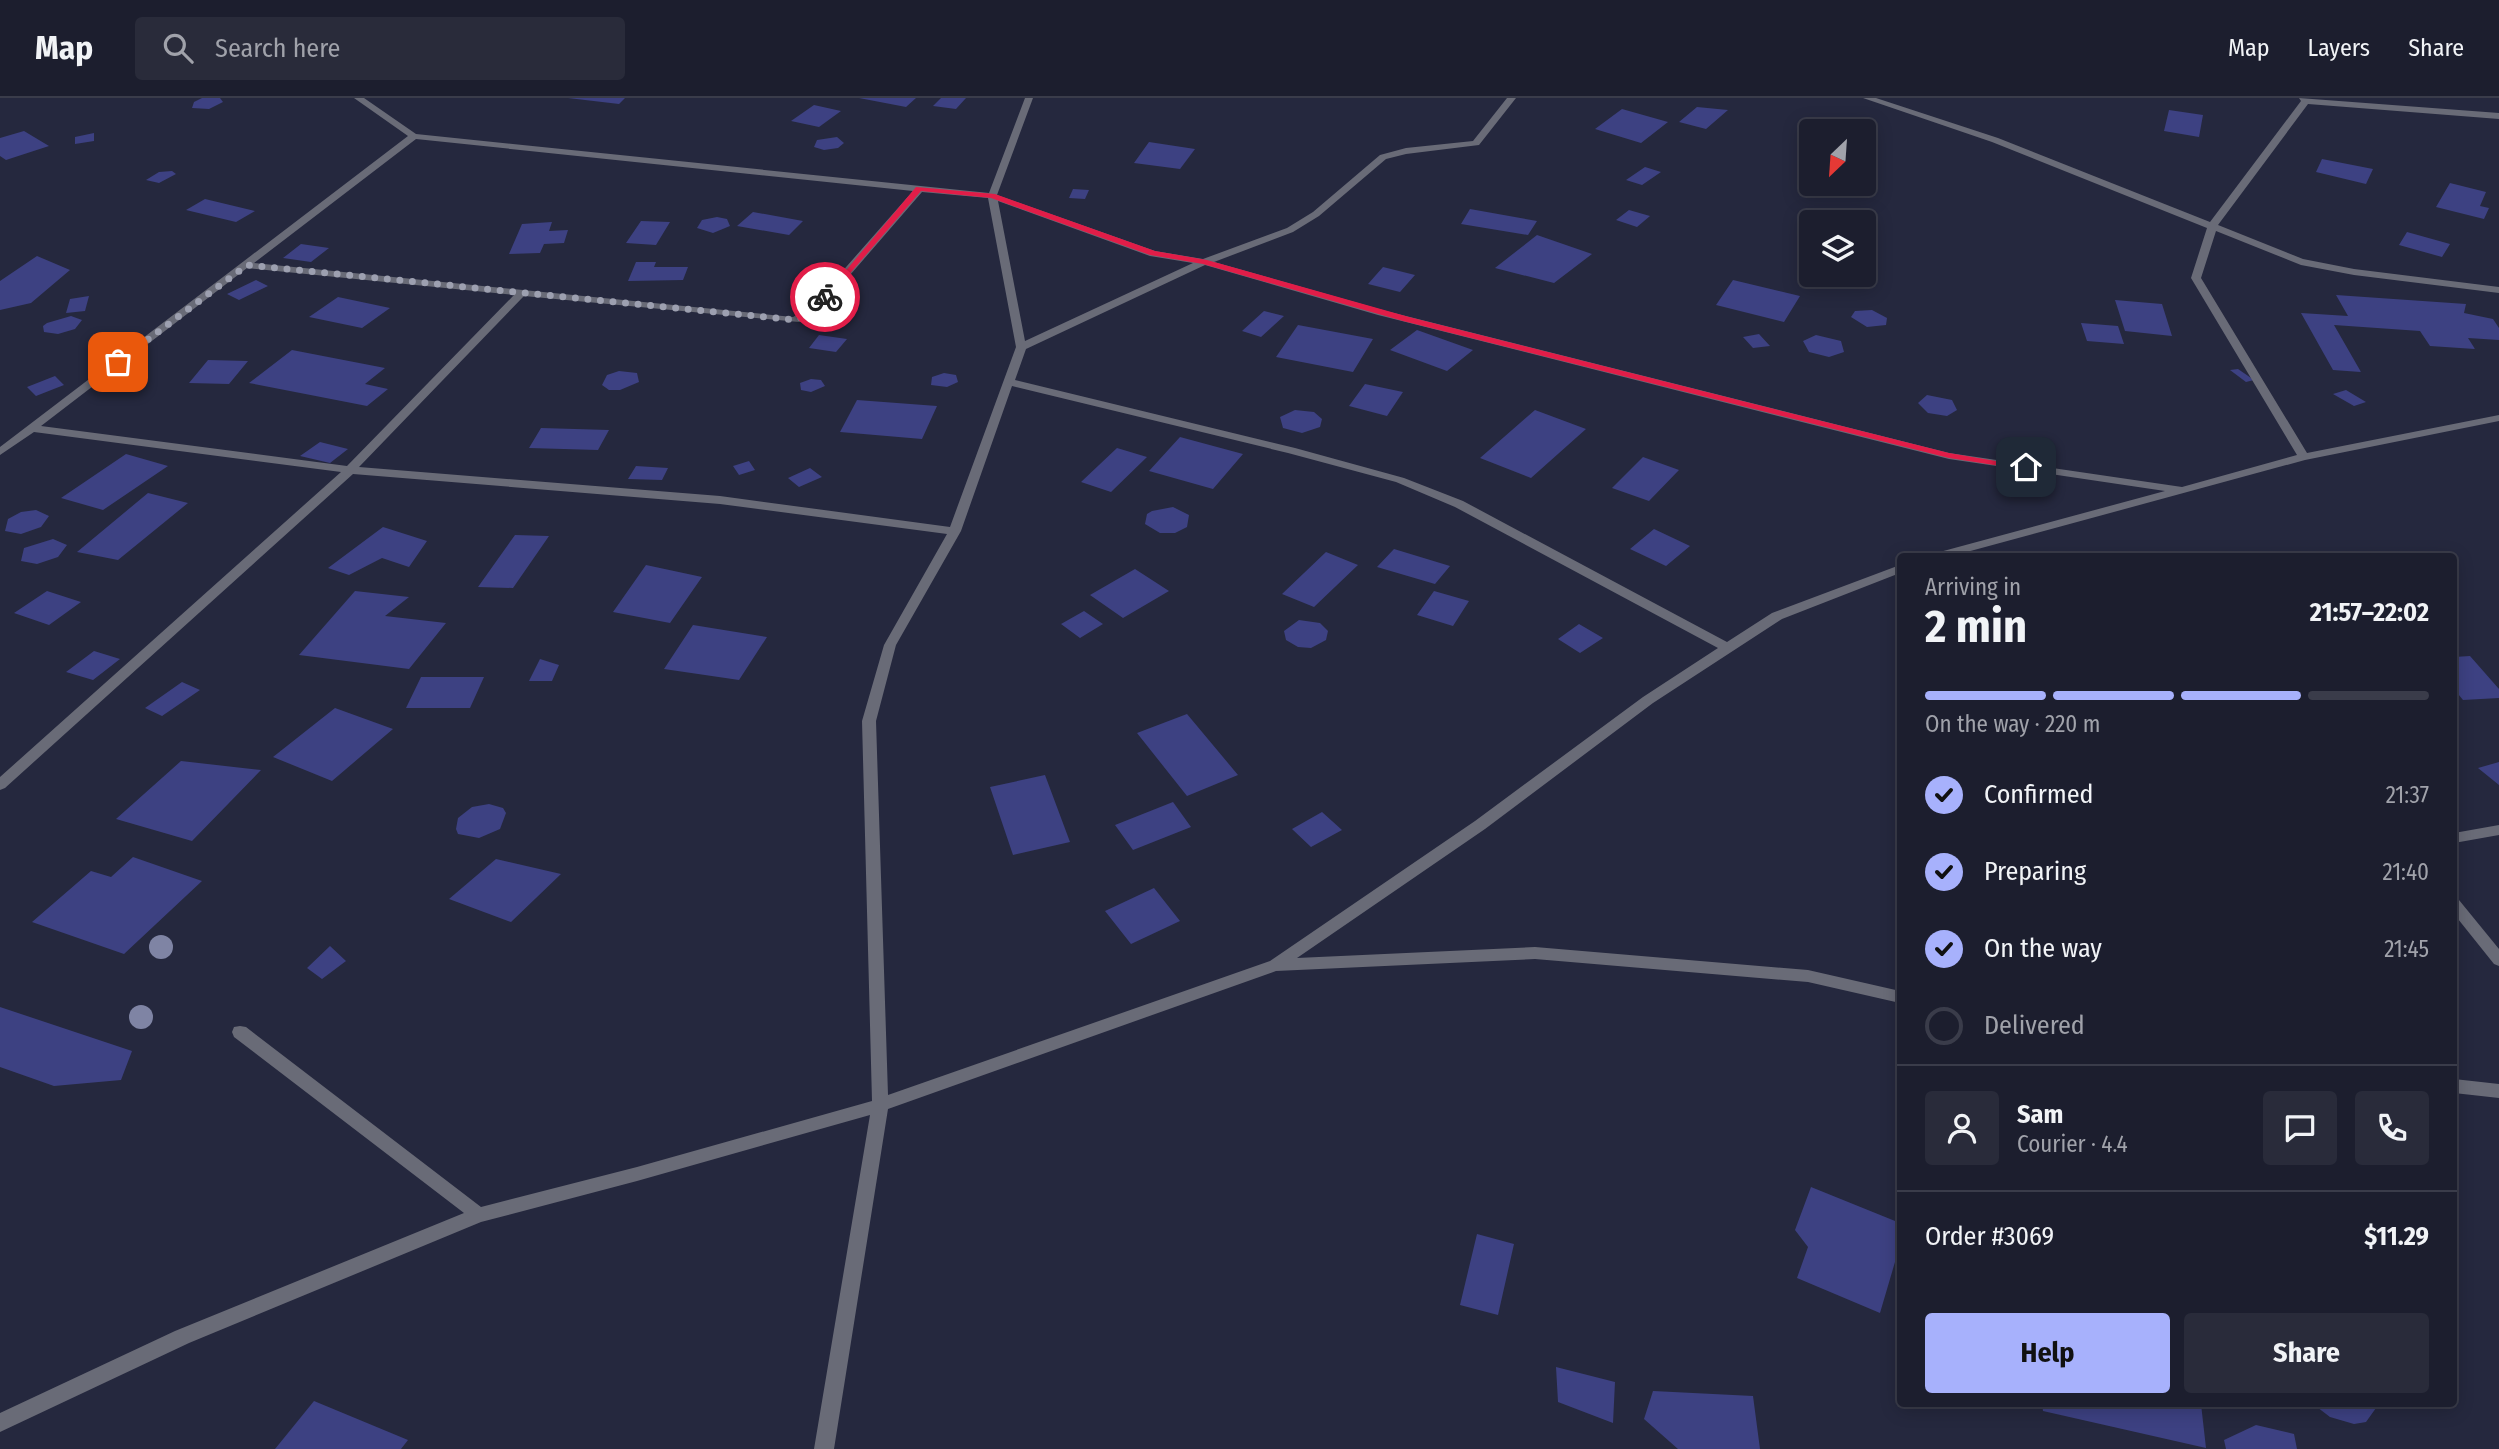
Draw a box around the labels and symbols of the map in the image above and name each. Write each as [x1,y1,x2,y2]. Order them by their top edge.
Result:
north arrow [1799,119,1876,196]
courier [790,262,860,332]
pin [88,332,148,392]
pin [1996,437,2056,497]

